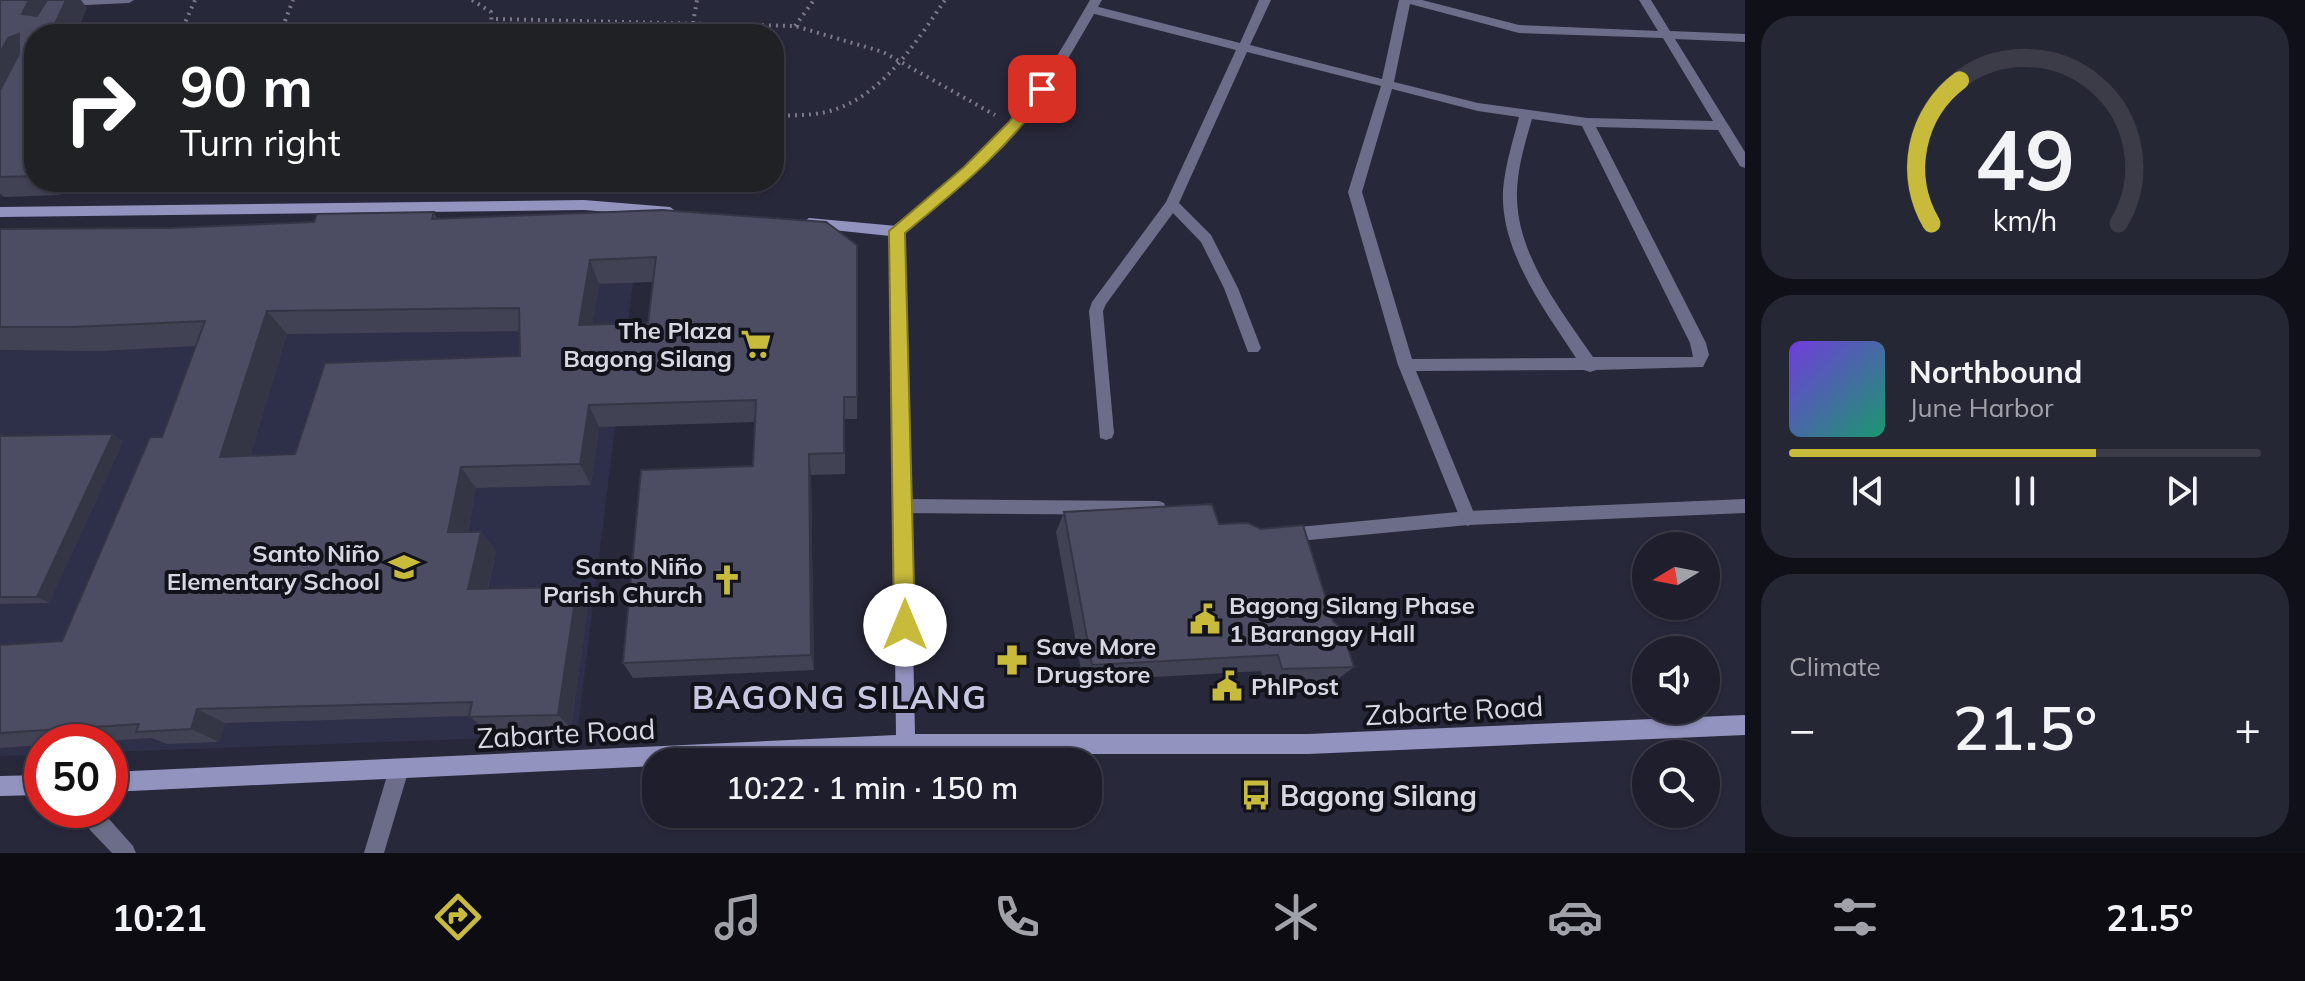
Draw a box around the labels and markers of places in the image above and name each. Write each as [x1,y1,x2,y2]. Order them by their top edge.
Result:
pin [1008,55,1076,123]
place label: The Plaza Bagong Silang [563,315,732,373]
supermarket icon: The Plaza Bagong Silang [739,327,773,361]
place label: Santo Niño Elementary School [167,538,380,596]
school or university icon: Santo Niño Elementary School [387,550,421,584]
place label: Santo Niño Parish Church [543,551,703,609]
church icon: Santo Niño Parish Church [710,563,744,597]
place label: Bagong Silang Phase 1 Barangay Hall [1229,590,1475,648]
public building icon: Bagong Silang Phase 1 Barangay Hall [1188,602,1222,636]
place label: Save More Drugstore [1036,631,1156,689]
pharmacy icon: Save More Drugstore [995,643,1029,677]
public building icon: PhlPost [1210,669,1244,703]
place label: PhlPost [1251,671,1338,701]
bus stop icon: Bagong Silang [1239,778,1273,812]
place label: Bagong Silang [1280,778,1477,813]

